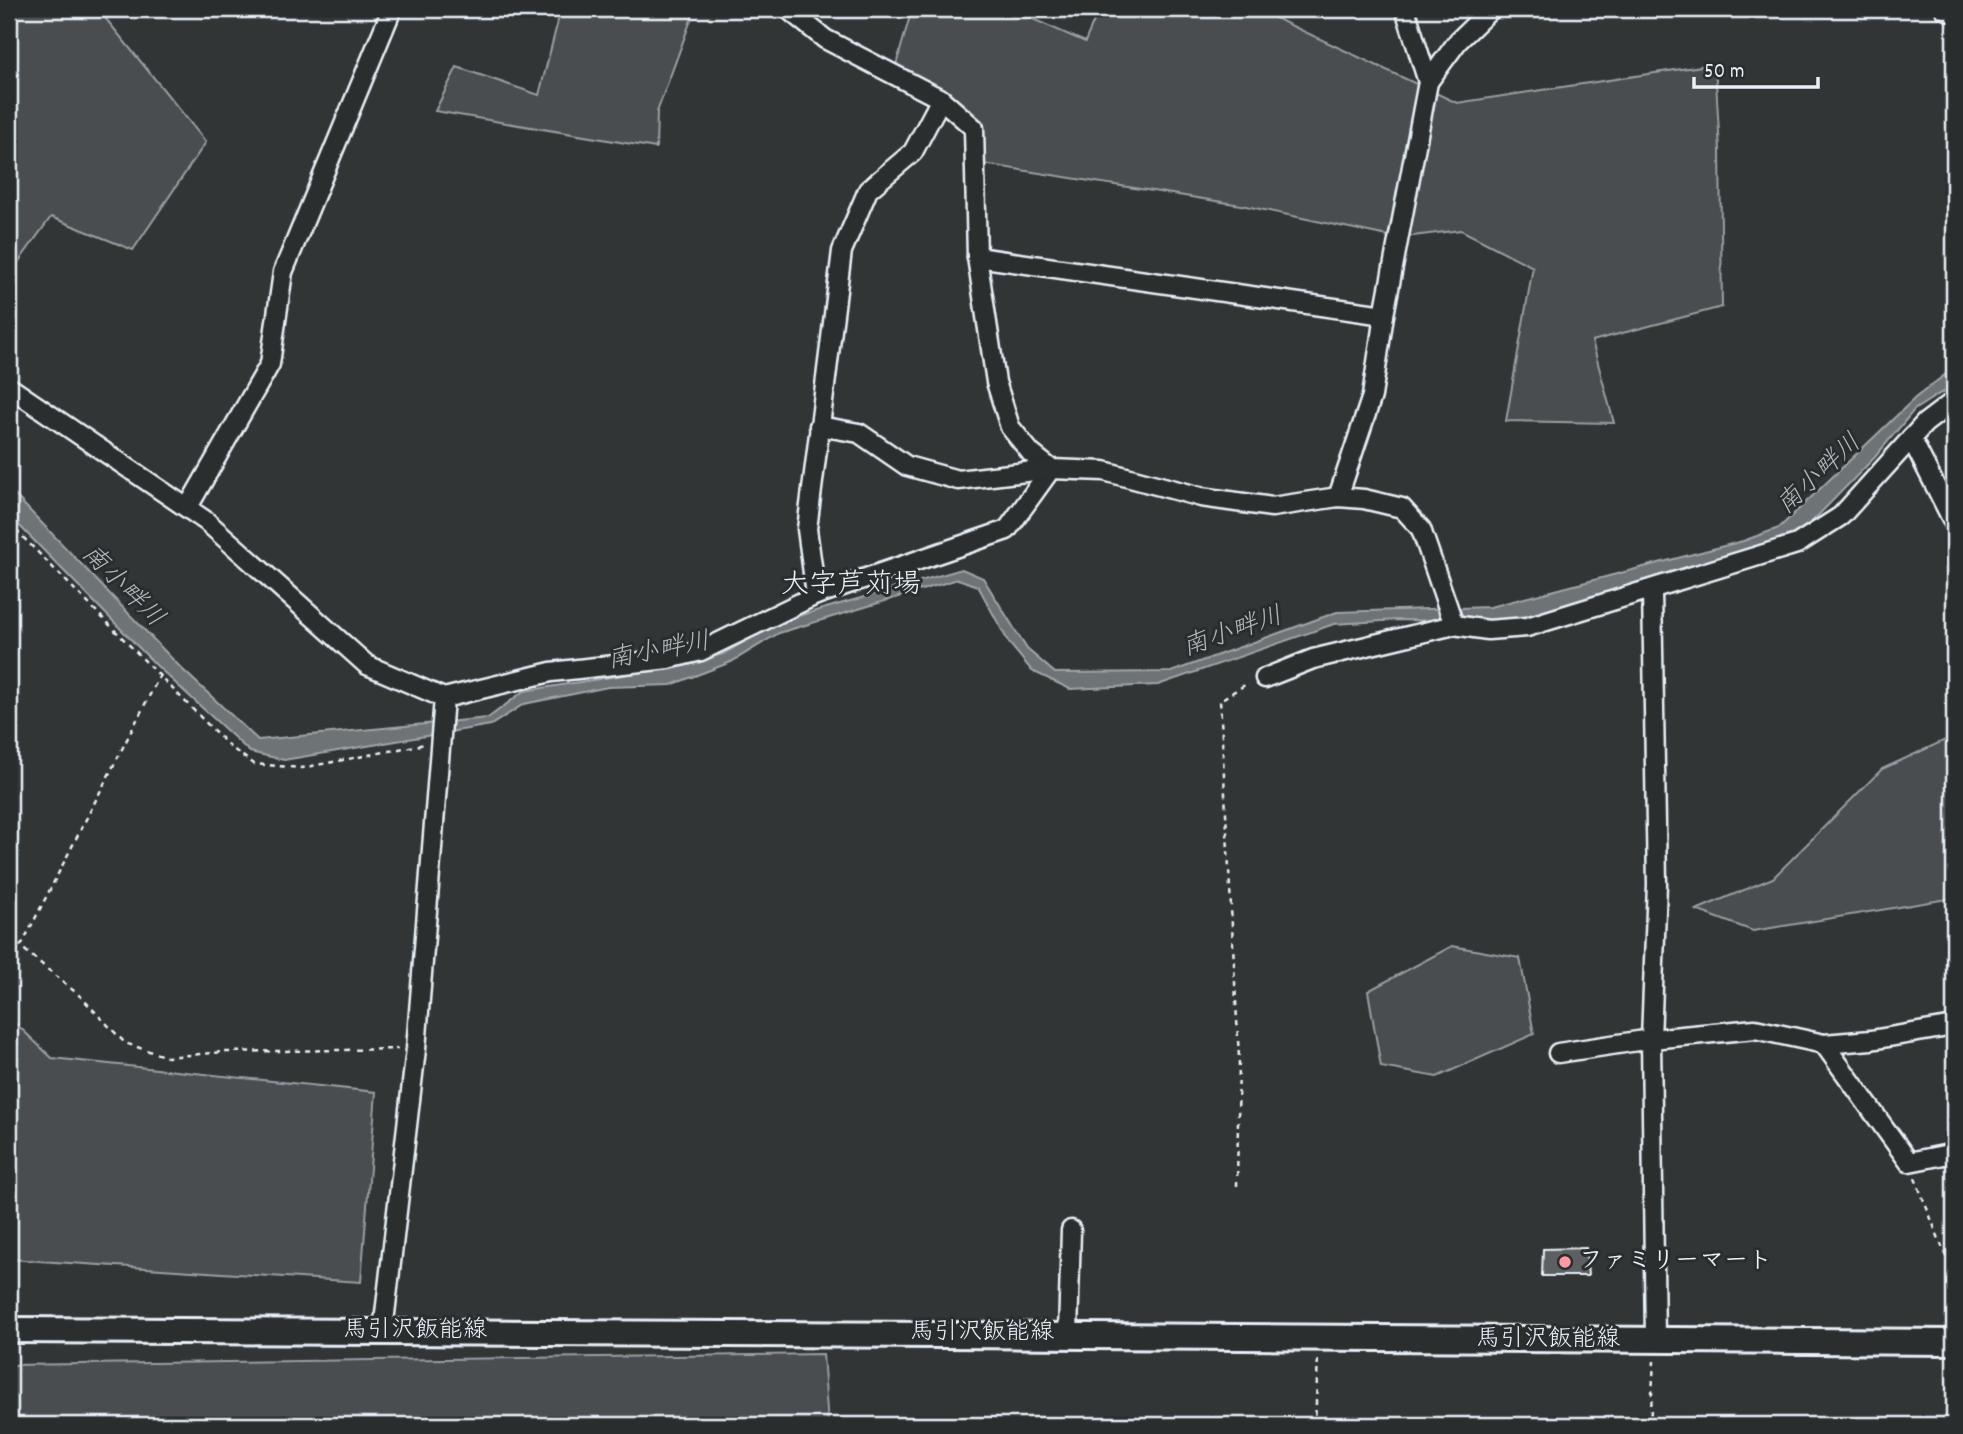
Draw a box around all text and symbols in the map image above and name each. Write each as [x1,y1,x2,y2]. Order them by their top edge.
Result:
scale bar [1694,46,1818,90]
text: 50 m [1704,58,1744,88]
water label: 南小畔川 [1769,426,1871,524]
water label: 南小畔川 [72,537,172,637]
district label: 大字芦苅場 [781,567,921,607]
water label: 南小畔川 [1178,599,1288,667]
water label: 南小畔川 [604,624,714,680]
place label: ファミリーマート [1579,1245,1772,1279]
marker: ファミリーマート [1557,1254,1573,1270]
street label: 馬引沢飯能線 [343,1314,487,1348]
street label: 馬引沢飯能線 [910,1316,1054,1350]
street label: 馬引沢飯能線 [1476,1323,1620,1357]

